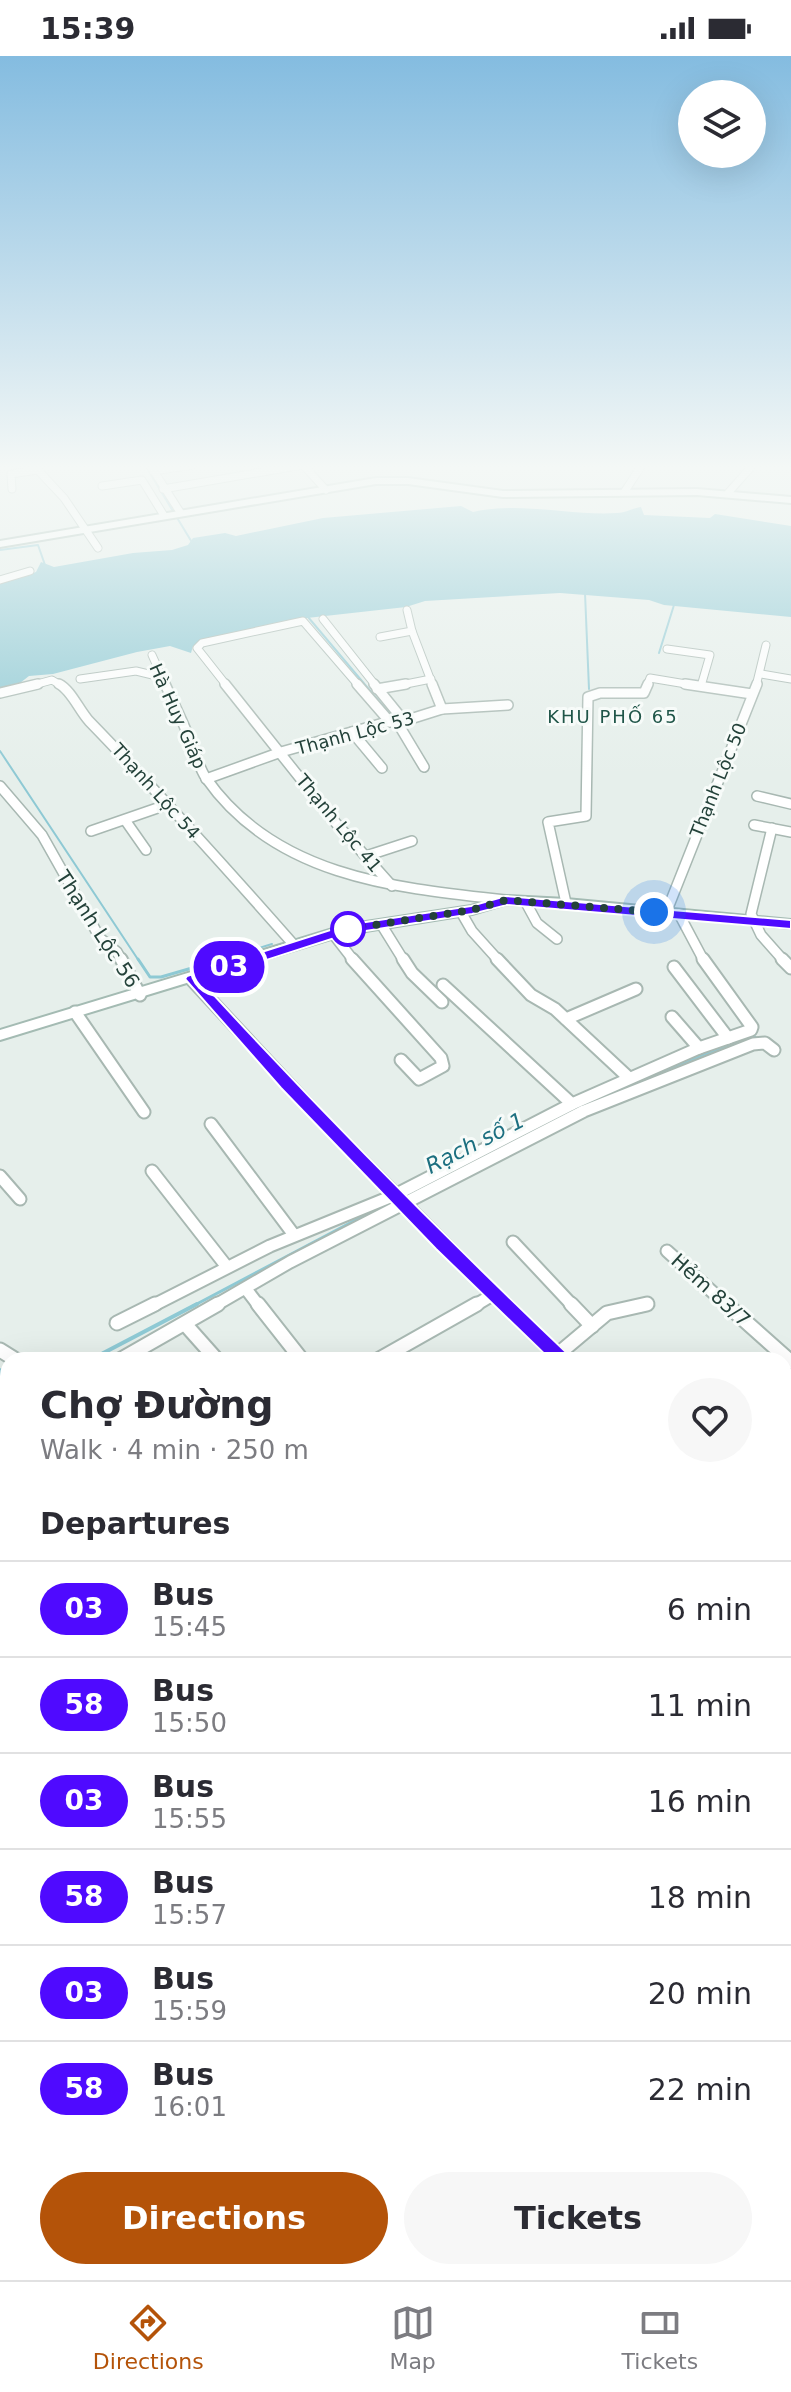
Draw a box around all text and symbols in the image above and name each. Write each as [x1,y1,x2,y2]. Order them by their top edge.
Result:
text: 15:39 [40,11,136,46]
map controls [678,80,766,168]
button: layers [678,80,766,168]
street label: Hà Huy Giáp [145,660,211,772]
district label: KHU PHỐ 65 [547,704,679,727]
street label: Thạnh Lộc 53 [293,707,416,759]
street label: Thạnh Lộc 50 [685,720,751,841]
street label: Thạnh Lộc 54 [107,738,204,843]
street label: Thạnh Lộc 41 [291,769,386,876]
street label: Thạnh Lộc 56 [51,865,145,992]
your location [634,892,674,932]
unlabelled marker [331,912,365,946]
line badge: 03 [193,941,265,993]
text: 03 [210,950,248,983]
water label: Rạch số 1 [421,1107,529,1179]
street label: Hẻm 83/7 [667,1248,755,1332]
button: heart [668,1378,752,1462]
text: Chợ Đường [40,1383,274,1427]
text: Walk · 4 min · 250 m [40,1435,309,1465]
text: Departures [40,1506,230,1541]
text: Bus [152,1577,214,1612]
text: 03 [65,1592,103,1625]
text: 6 min [667,1592,752,1627]
text: 15:45 [152,1612,227,1642]
text: Bus [152,1673,214,1708]
text: 58 [65,1688,103,1721]
text: 11 min [648,1688,752,1723]
text: 15:50 [152,1708,227,1738]
text: Bus [152,1769,214,1804]
text: 03 [65,1784,103,1817]
text: 16 min [648,1784,752,1819]
text: 15:55 [152,1804,227,1834]
text: Bus [152,1865,214,1900]
text: 58 [65,1880,103,1913]
text: 18 min [648,1880,752,1915]
text: 15:57 [152,1900,227,1930]
text: Bus [152,1961,214,1996]
text: 03 [65,1976,103,2009]
text: 20 min [648,1976,752,2011]
text: 15:59 [152,1996,227,2026]
text: Bus [152,2057,214,2092]
text: 58 [65,2072,103,2105]
text: 22 min [648,2072,752,2107]
text: 16:01 [152,2092,227,2122]
button: Directions [40,2172,388,2264]
button: Tickets [404,2172,752,2264]
tab: Directions [93,2301,204,2374]
tab: Map [389,2301,436,2374]
tab: Tickets [622,2301,698,2374]

